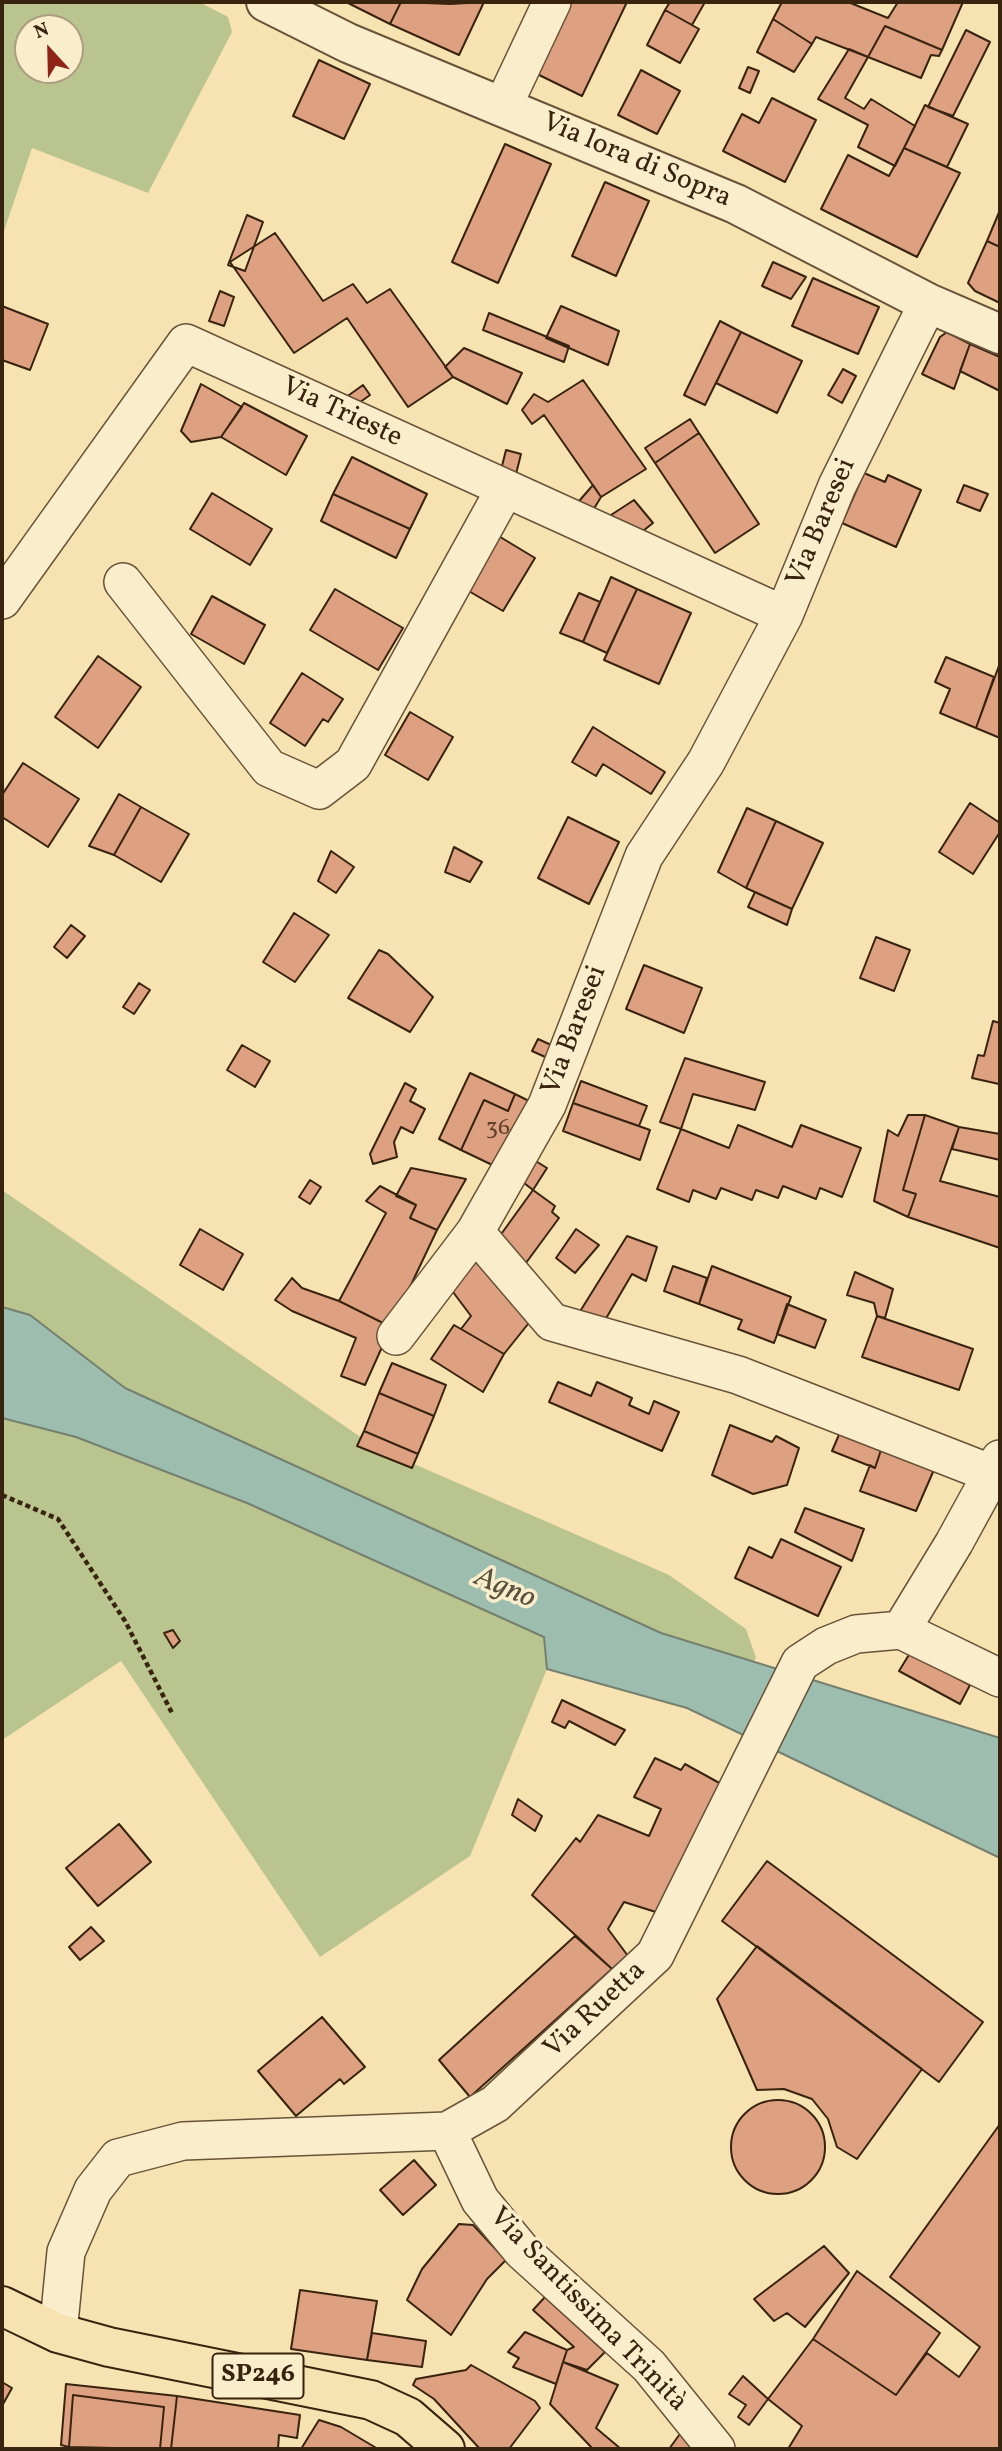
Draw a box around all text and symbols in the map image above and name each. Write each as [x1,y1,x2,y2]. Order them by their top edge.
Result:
north arrow [14,14,84,84]
text: N [31,17,53,46]
street label: Via lora di Sopra [536,107,736,217]
street label: Via Trieste [275,371,407,457]
street label: Via Baresei [781,454,865,592]
street label: Via Baresei [536,962,616,1100]
house number: 36 [486,1116,510,1144]
water label: Agno [468,1561,540,1619]
street label: Via Ruetta [538,1955,654,2067]
street label: Via Santissima Trinità [481,2202,693,2420]
road number: SP246 [212,2354,304,2398]

